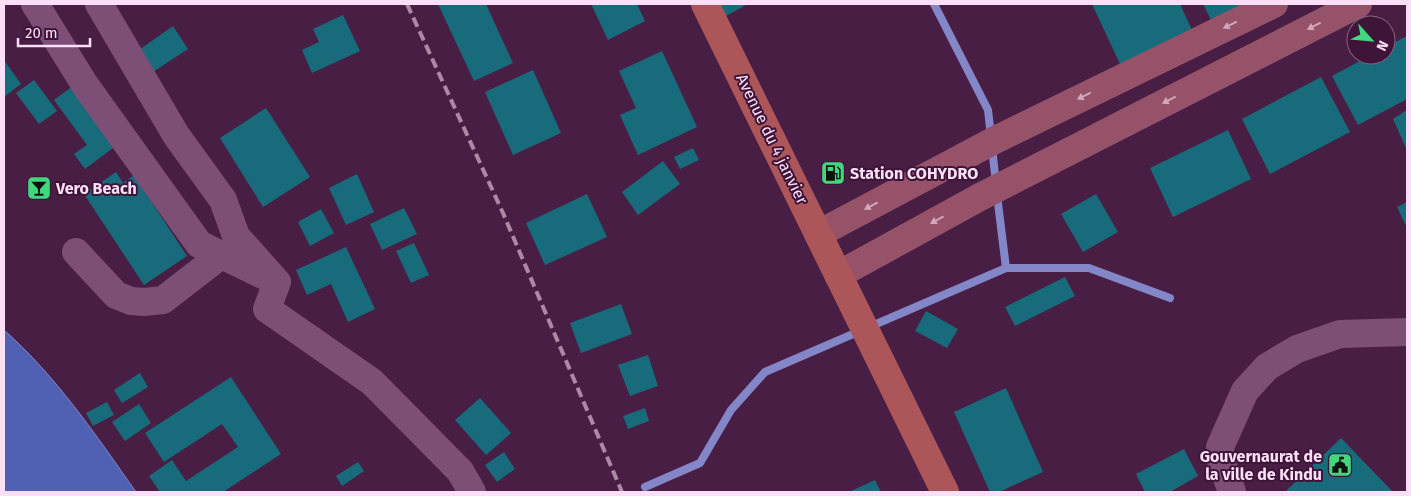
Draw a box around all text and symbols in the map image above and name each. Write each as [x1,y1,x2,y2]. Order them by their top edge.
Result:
scale bar [18,15,90,47]
north arrow [1346,15,1396,65]
one-way arrow [1223,21,1238,29]
one-way arrow [1307,22,1321,30]
text: 20 m [25,24,58,42]
text: N [1372,38,1392,54]
street label: Avenue du 4 janvier [732,71,812,208]
one-way arrow [1077,92,1092,101]
one-way arrow [1162,96,1177,104]
fuel station icon: Station COHYDRO [820,160,846,186]
place label: Station COHYDRO [850,164,978,183]
bar icon: Vero Beach [26,175,52,201]
place label: Vero Beach [55,179,137,198]
one-way arrow [863,202,878,210]
one-way arrow [930,216,944,225]
place label: Gouvernaurat de la ville de Kindu [1200,447,1322,484]
public building icon: Gouvernaurat de la ville de Kindu [1327,452,1353,478]

